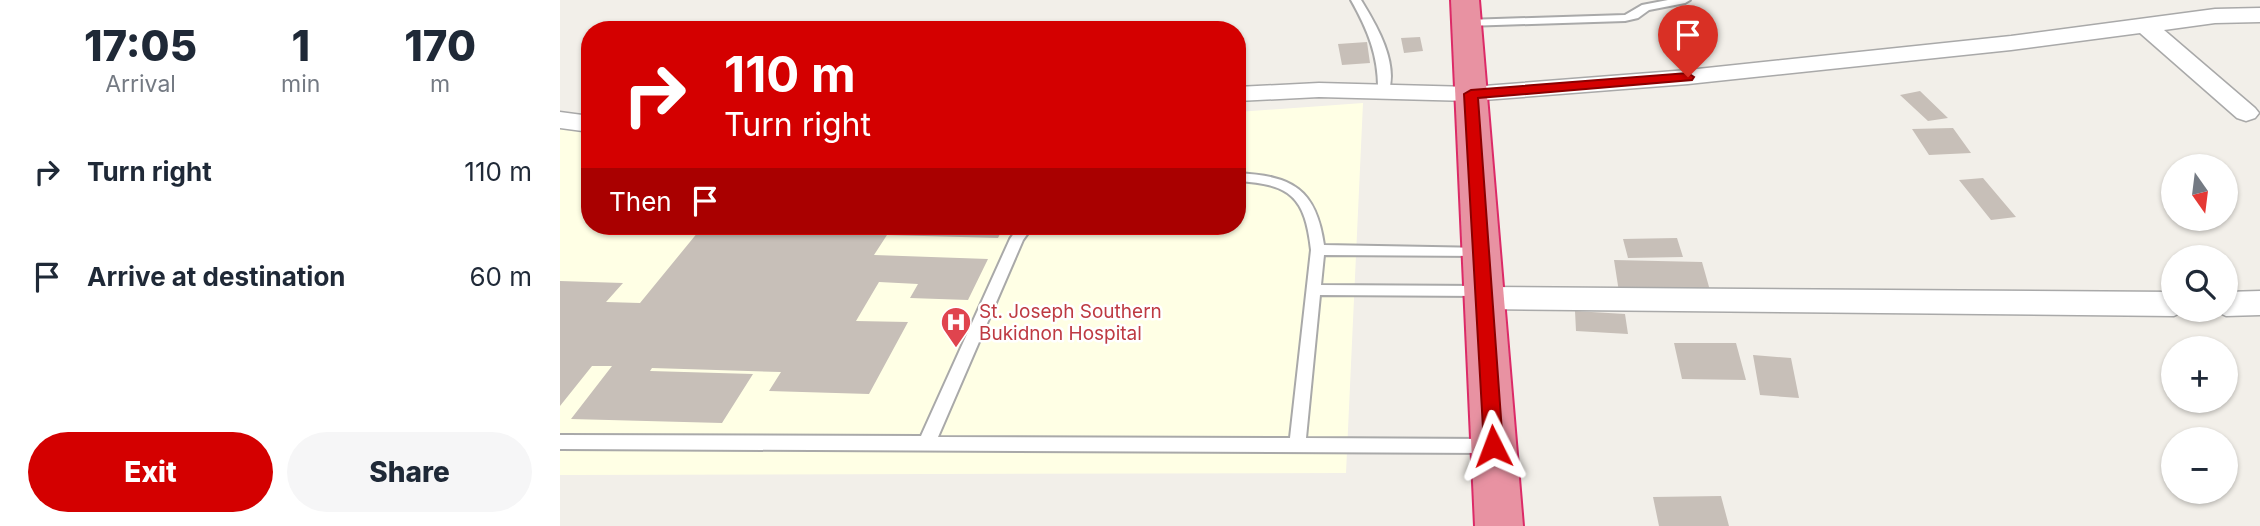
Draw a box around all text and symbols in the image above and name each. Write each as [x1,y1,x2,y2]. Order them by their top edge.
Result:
pin [1658,5,1718,77]
icon: arrive [1669,16,1707,54]
text: 17:05 [84,20,197,71]
text: 1 [291,20,310,71]
text: 170 [404,20,476,71]
text: 110 m [724,45,856,104]
icon: right [609,49,700,140]
text: Arrival [105,70,176,98]
text: min [281,70,320,98]
text: m [430,70,450,98]
text: Turn right [724,105,871,144]
icon: right [28,153,66,191]
north arrow [2161,154,2238,231]
map controls [2161,154,2238,504]
text: Turn right [87,156,212,187]
text: 110 m [464,156,532,187]
icon: arrive [686,182,724,220]
text: Then [609,186,672,217]
button: search [2161,245,2238,322]
icon: arrive [28,258,66,296]
text: Arrive at destination [87,261,346,292]
text: 60 m [469,261,532,292]
place label: St. Joseph Southern Bukidnon Hospital [979,300,1162,345]
hospital icon: St. Joseph Southern Bukidnon Hospital [939,305,973,349]
button: + [2161,336,2238,413]
position arrow [1456,409,1530,483]
button: − [2161,427,2238,504]
button: Exit [28,432,273,512]
button: Share [287,432,532,512]

